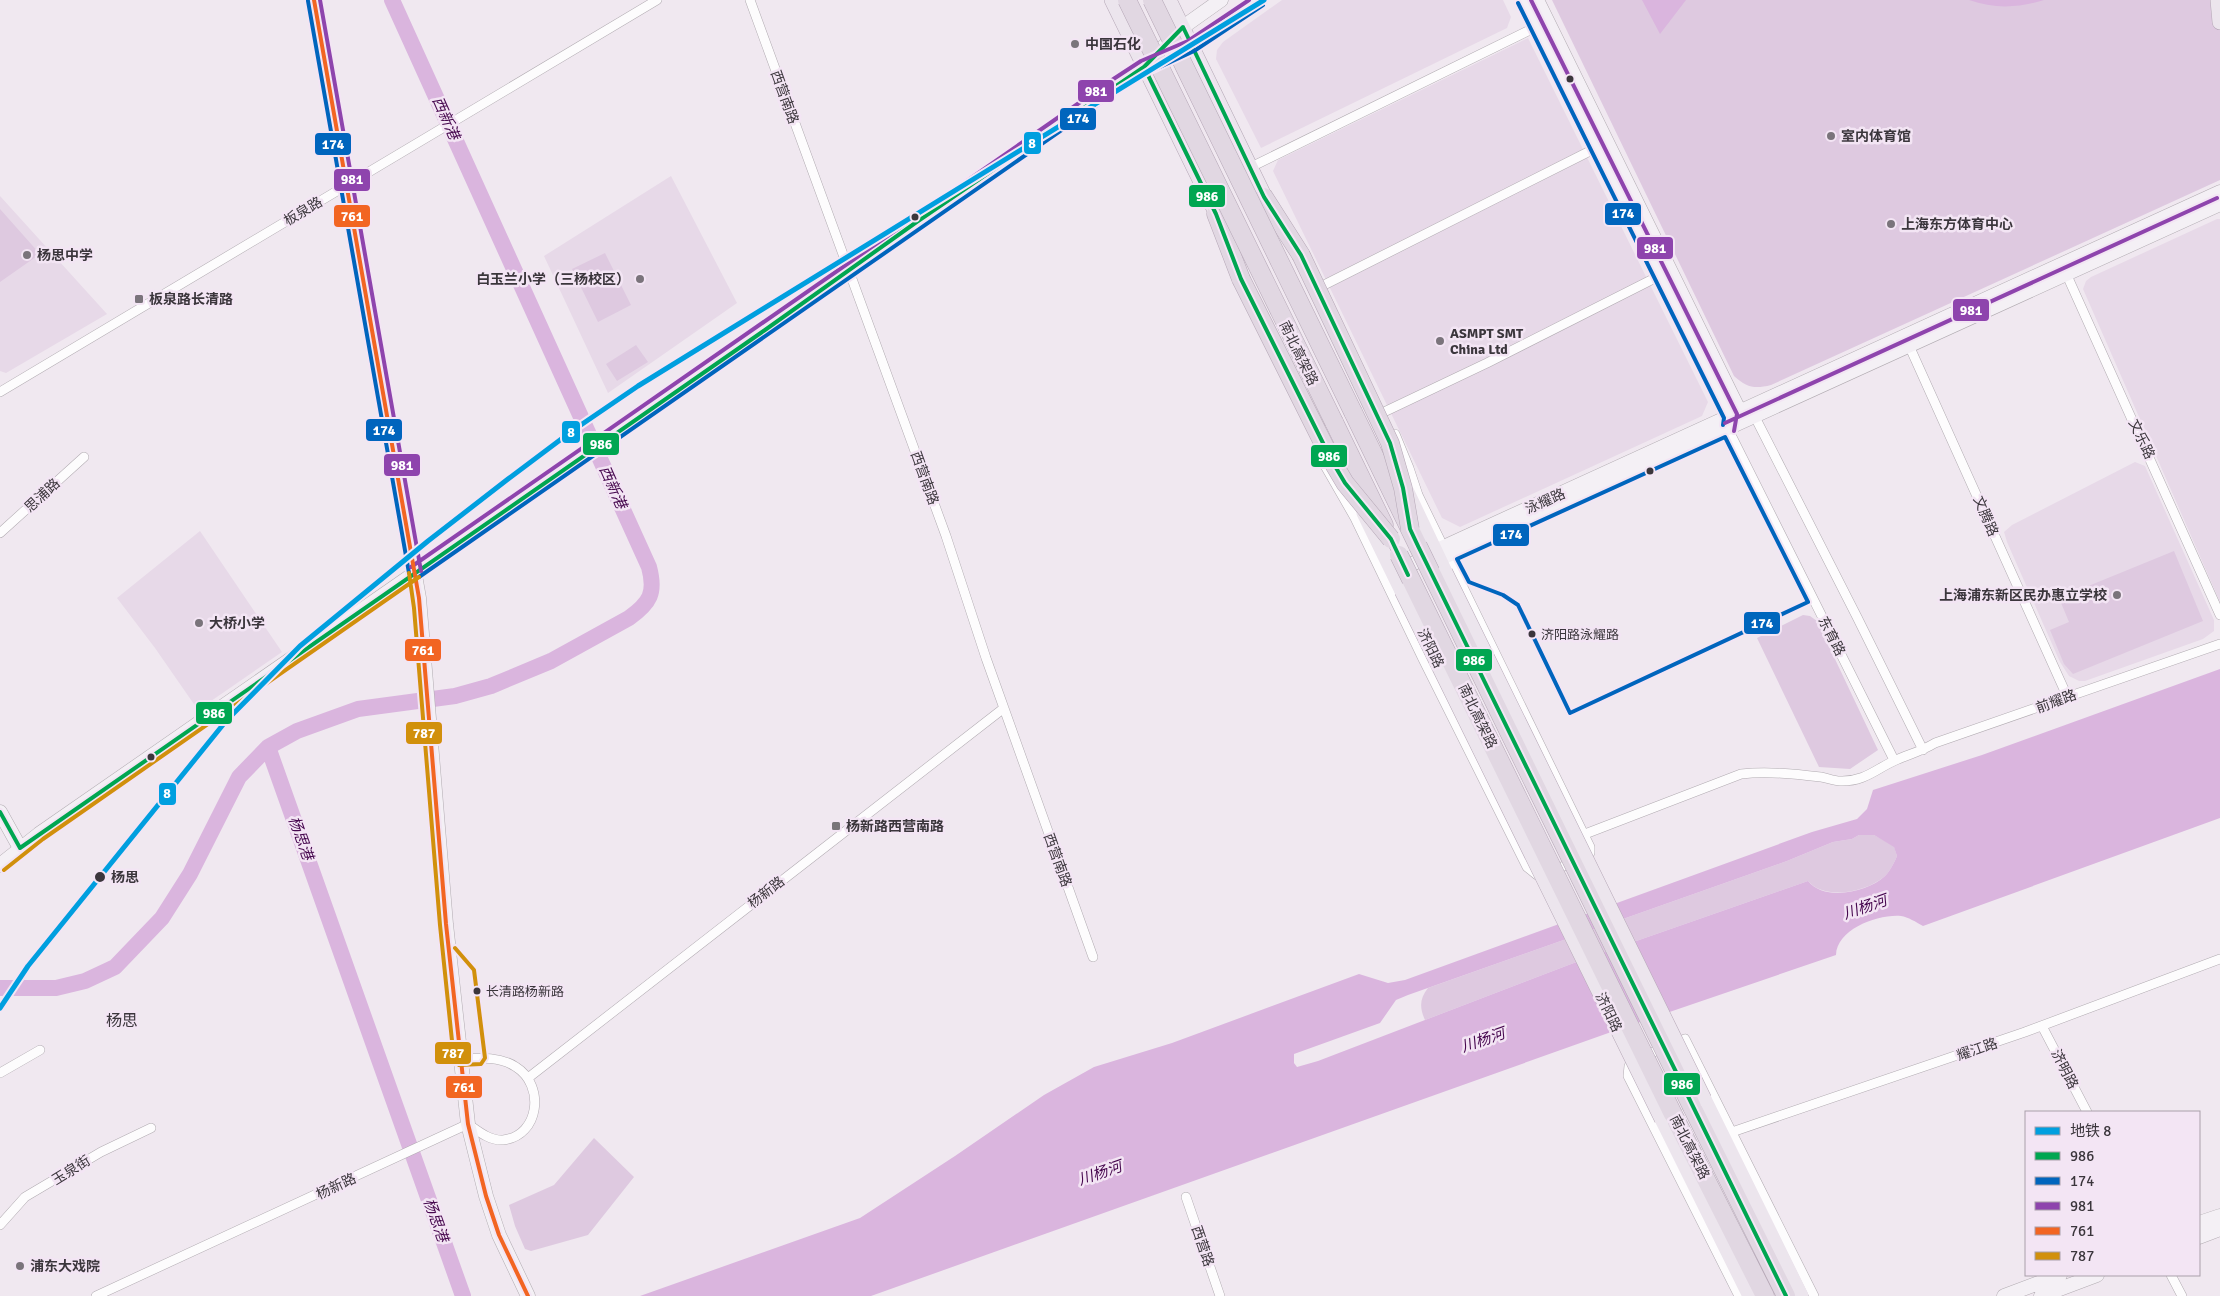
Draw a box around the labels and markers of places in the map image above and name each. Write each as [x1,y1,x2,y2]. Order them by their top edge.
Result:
place label: 中国石化 [1085,36,1141,53]
marker: 中国石化 [1069,38,1081,50]
unlabelled marker [1565,74,1575,84]
place label: 室内体育馆 [1841,128,1911,145]
marker: 室内体育馆 [1825,130,1837,142]
unlabelled marker [910,212,920,222]
place label: 上海东方体育中心 [1901,216,2013,233]
marker: 上海东方体育中心 [1885,218,1897,230]
place label: 杨思中学 [37,247,93,264]
marker: 杨思中学 [21,249,33,261]
place label: 白玉兰小学（三杨校区） [476,271,630,288]
marker: 白玉兰小学（三杨校区） [634,273,646,285]
place label: 板泉路长清路 [149,291,233,308]
marker: 板泉路长清路 [133,293,145,305]
place label: ASMPT SMT China Ltd [1450,325,1524,358]
marker: ASMPT SMT China Ltd [1434,335,1446,347]
unlabelled marker [1645,466,1655,476]
place label: 上海浦东新区民办惠立学校 [1939,587,2107,604]
marker: 上海浦东新区民办惠立学校 [2111,589,2123,601]
place label: 大桥小学 [209,615,265,632]
marker: 大桥小学 [193,617,205,629]
place label: 济阳路泳耀路 [1541,627,1619,643]
marker: 济阳路泳耀路 [1527,629,1537,639]
unlabelled marker [146,752,156,762]
place label: 杨新路西营南路 [846,818,944,835]
marker: 杨新路西营南路 [830,820,842,832]
place label: 杨思 [111,869,139,886]
marker: 杨思 [93,870,107,884]
place label: 长清路杨新路 [486,984,564,1000]
marker: 长清路杨新路 [472,986,482,996]
place label: 浦东大戏院 [30,1258,100,1275]
marker: 浦东大戏院 [14,1260,26,1272]

